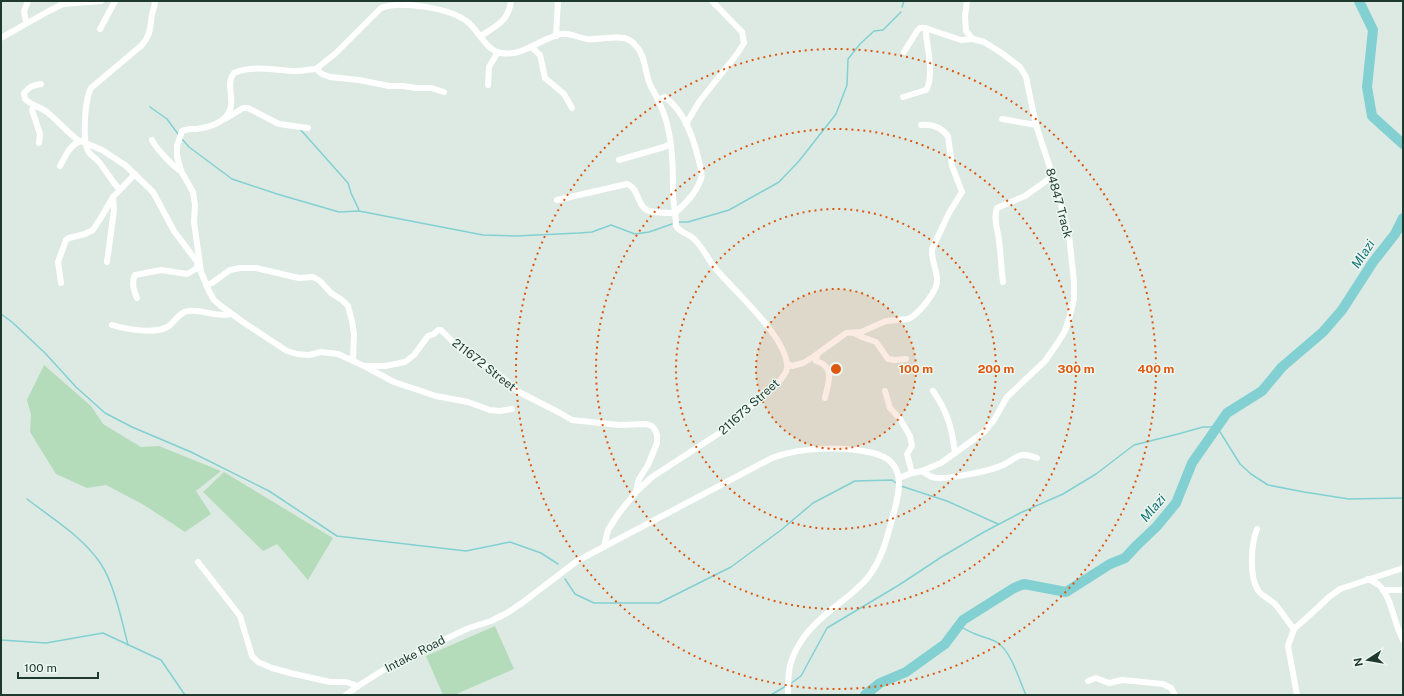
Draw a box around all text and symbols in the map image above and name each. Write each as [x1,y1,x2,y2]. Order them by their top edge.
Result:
street label: 84847 Track [1043,167,1075,240]
water label: Mlazi [1348,236,1378,271]
street label: 211672 Street [450,336,519,394]
centre of rings [829,362,843,376]
text: 100 m [899,362,933,376]
text: 200 m [978,362,1014,376]
text: 300 m [1058,362,1095,376]
text: 400 m [1138,362,1175,376]
street label: 211673 Street [716,376,782,438]
water label: Mlazi [1137,491,1169,525]
street label: Intake Road [382,633,448,675]
north arrow [1348,640,1388,680]
scale bar [18,654,98,680]
text: N [1351,657,1365,668]
text: 100 m [24,661,57,675]

